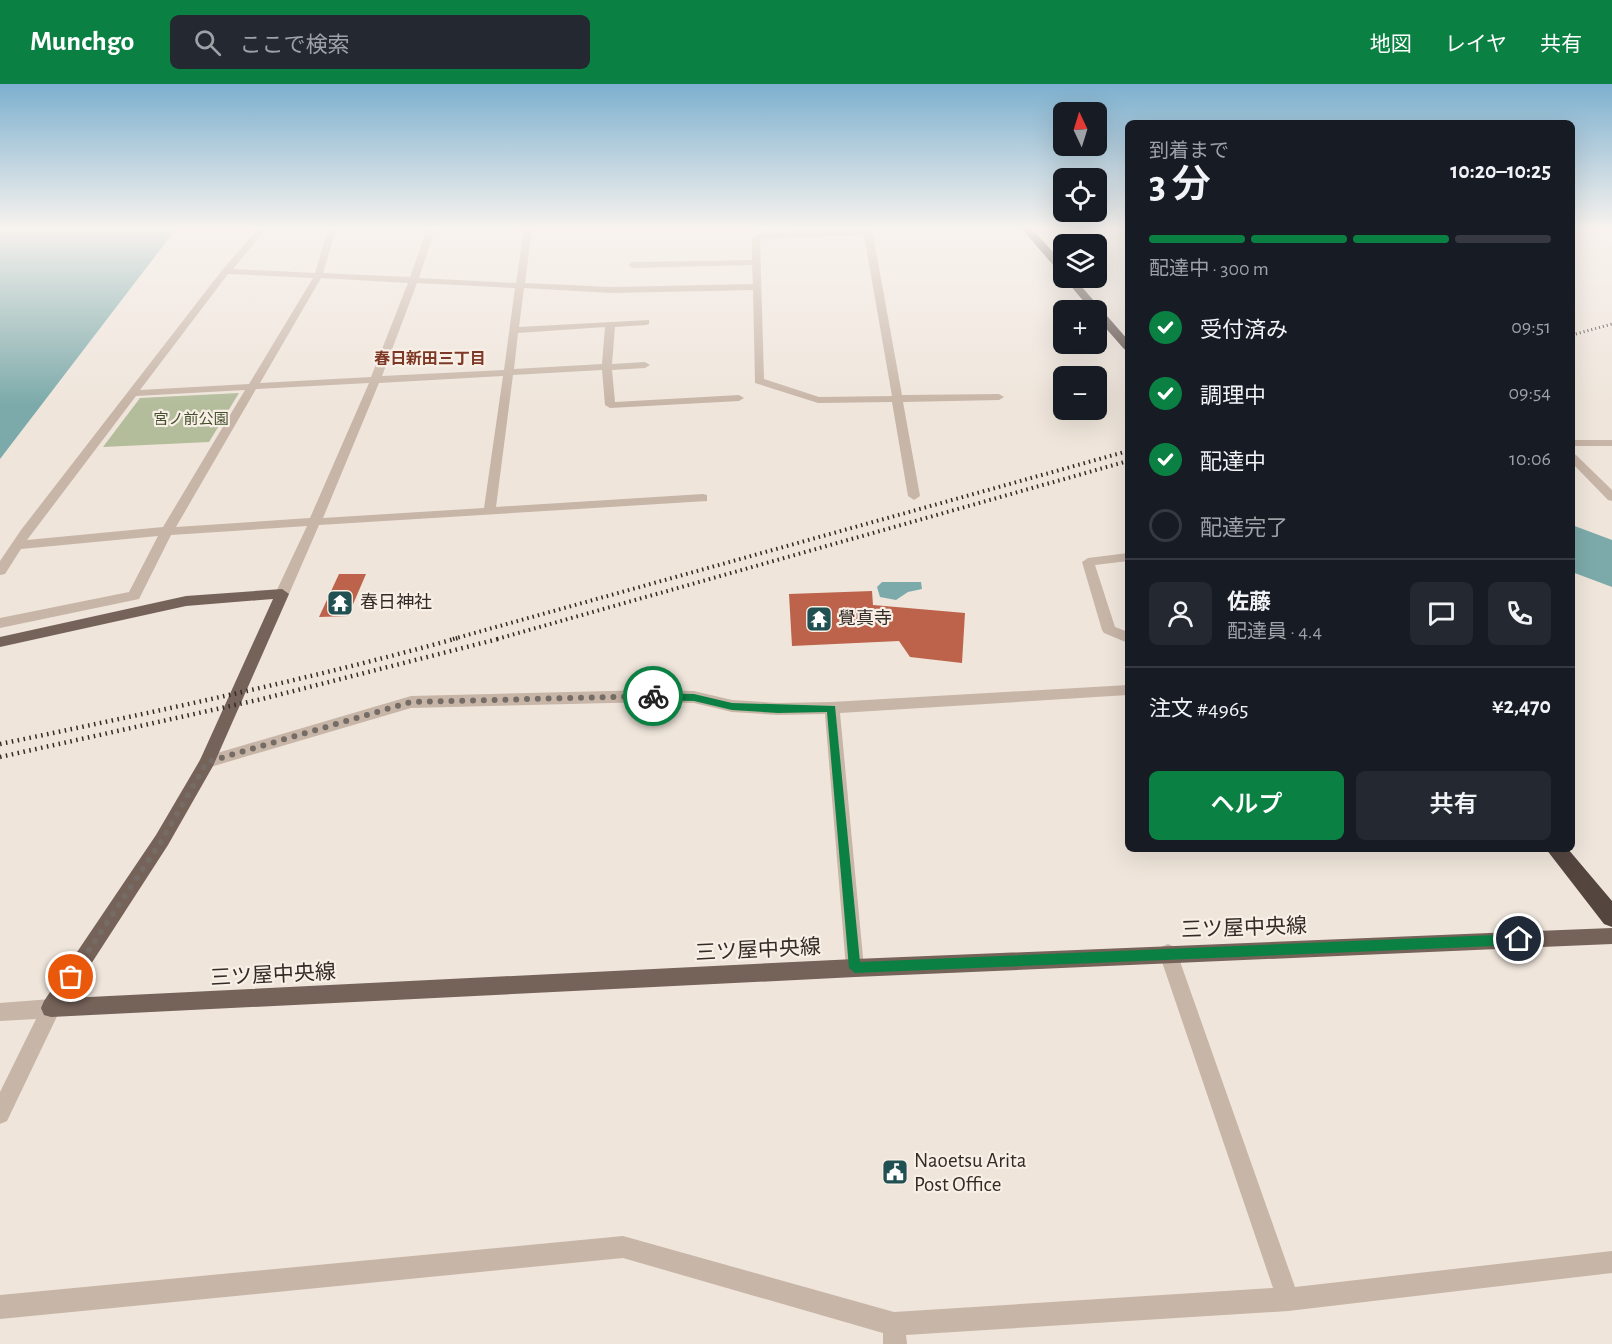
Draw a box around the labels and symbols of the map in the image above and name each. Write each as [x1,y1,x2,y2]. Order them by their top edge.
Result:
north arrow [1053,102,1107,156]
district label: 春日新田三丁目 [374,350,486,367]
park label: 宮ノ前公園 [153,411,229,427]
temple icon: 春日神社 [325,588,355,618]
place label: 春日神社 [360,592,432,612]
temple icon: 覺真寺 [804,604,834,634]
place label: 覺真寺 [838,609,892,628]
courier [623,666,683,726]
pin [1493,913,1544,964]
street label: 三ツ屋中央線 [1181,914,1307,941]
street label: 三ツ屋中央線 [694,935,821,964]
pin [45,951,96,1002]
street label: 三ツ屋中央線 [209,960,336,989]
place label: Naoetsu Arita Post Office [914,1150,1027,1195]
public building icon: Naoetsu Arita Post Office [880,1157,910,1187]

